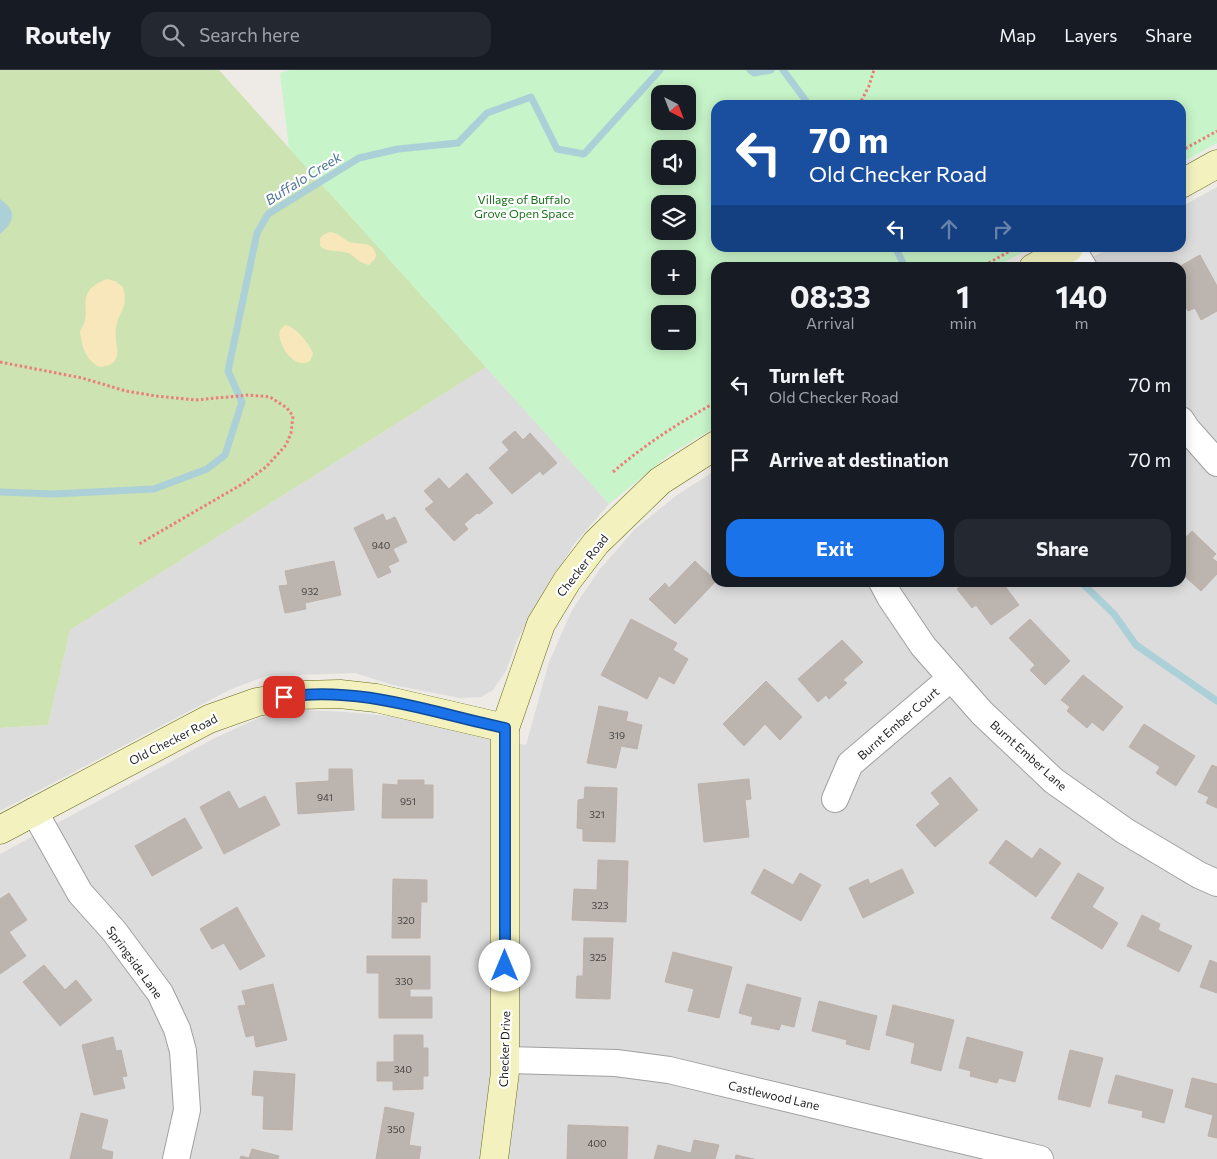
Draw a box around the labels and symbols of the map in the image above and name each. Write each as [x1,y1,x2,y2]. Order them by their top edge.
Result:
north arrow [651,85,696,130]
water label: Buffalo Creek [262,148,345,208]
park label: Village of Buffalo Grove Open Space [474,192,574,220]
street label: Checker Road [553,531,611,599]
house number: 940 [372,539,390,551]
house number: 932 [301,585,319,597]
pin [263,676,305,718]
street label: Burnt Ember Court [854,684,942,762]
street label: Old Checker Road [127,711,220,767]
street label: Burnt Ember Lane [988,717,1070,793]
house number: 319 [609,729,625,741]
house number: 941 [317,791,333,803]
house number: 951 [400,795,416,807]
house number: 321 [589,808,605,820]
house number: 323 [592,899,609,911]
house number: 320 [397,914,415,926]
street label: Springside Lane [104,923,166,1001]
position arrow [478,939,530,991]
house number: 325 [590,951,607,963]
house number: 330 [395,975,413,987]
street label: Checker Drive [496,1011,512,1087]
house number: 340 [394,1063,412,1075]
street label: Castlewood Lane [727,1078,821,1112]
house number: 350 [387,1123,405,1135]
house number: 400 [587,1137,607,1149]

